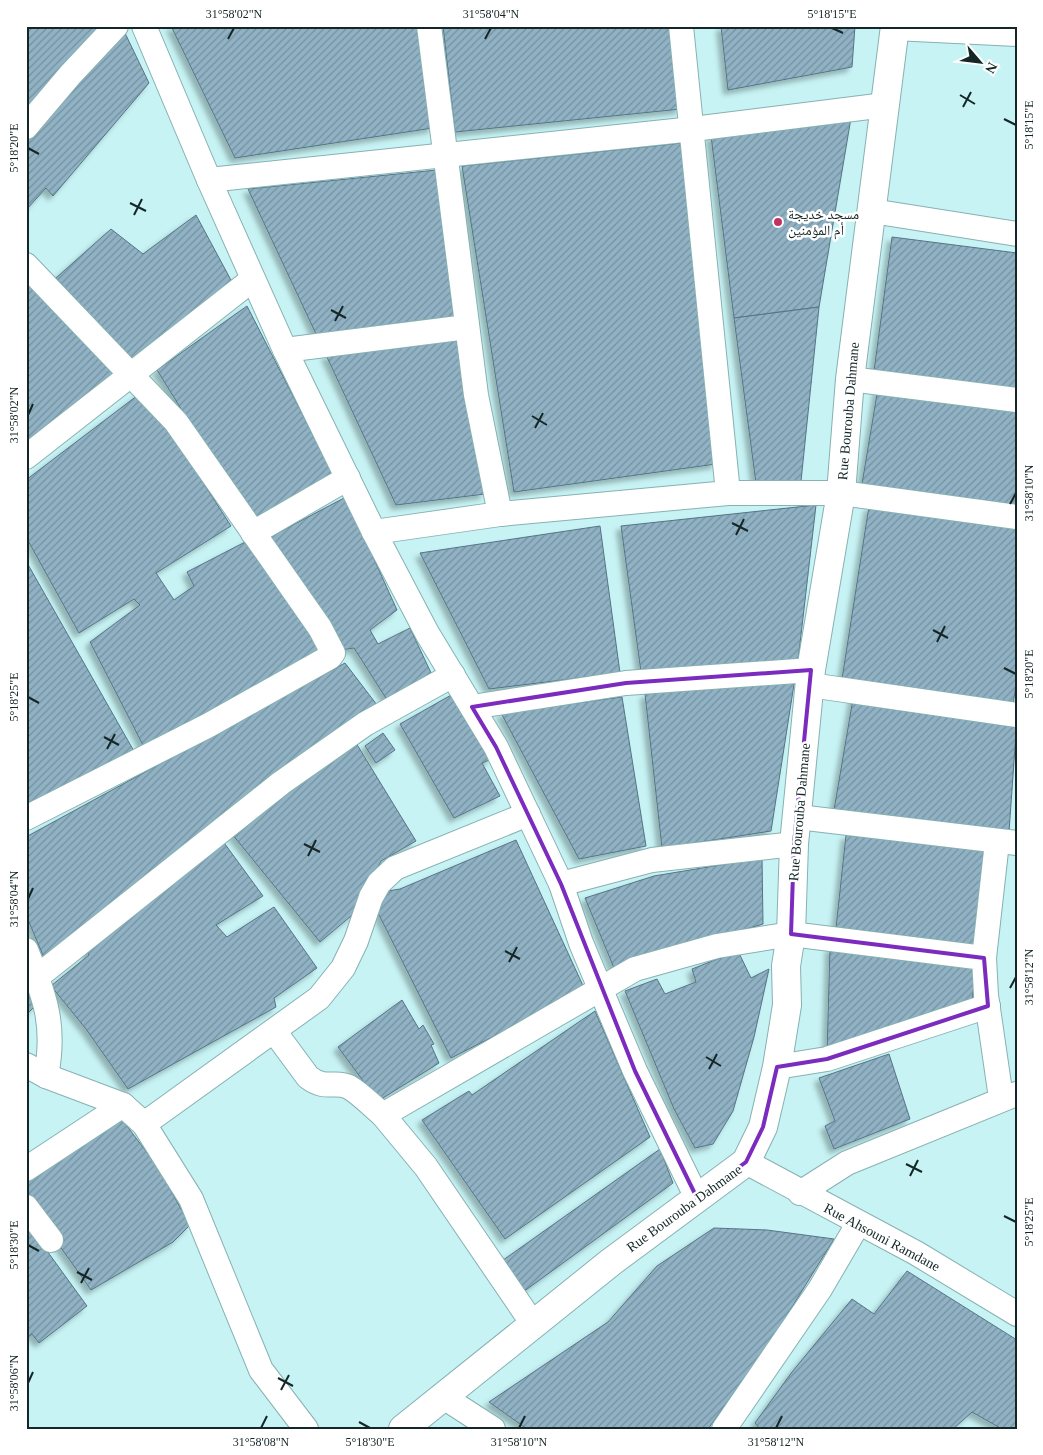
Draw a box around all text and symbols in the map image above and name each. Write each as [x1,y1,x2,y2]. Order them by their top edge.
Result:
text: 31°58'02"N [206,7,263,21]
text: 31°58'04"N [463,7,520,21]
text: 5°18'15"E [807,7,857,21]
north arrow [956,38,1006,88]
text: N [982,60,1000,76]
text: 5°18'15"E [1022,100,1036,150]
text: 5°18'20"E [7,123,21,173]
place label: مسجد خديجة أم المؤمنين [788,207,859,240]
marker: مسجد خديجة أم المؤمنين [772,216,784,228]
street label: Rue Bourouba Dahmane [835,341,862,481]
text: 31°58'02"N [7,386,21,443]
text: 31°58'10"N [1022,464,1036,521]
text: 5°18'20"E [1022,649,1036,699]
text: 5°18'25"E [7,672,21,722]
street label: Rue Bourouba Dahmane [786,742,813,882]
text: 31°58'04"N [7,870,21,927]
text: 31°58'12"N [1022,948,1036,1005]
street label: Rue Bourouba Dahmane [624,1162,745,1255]
text: 5°18'25"E [1022,1197,1036,1247]
street label: Rue Ahsouni Ramdane [821,1201,942,1274]
text: 5°18'30"E [7,1220,21,1270]
text: 31°58'06"N [7,1354,21,1411]
text: 31°58'08"N [233,1435,290,1449]
text: 5°18'30"E [345,1435,395,1449]
text: 31°58'10"N [491,1435,548,1449]
text: 31°58'12"N [748,1435,805,1449]

